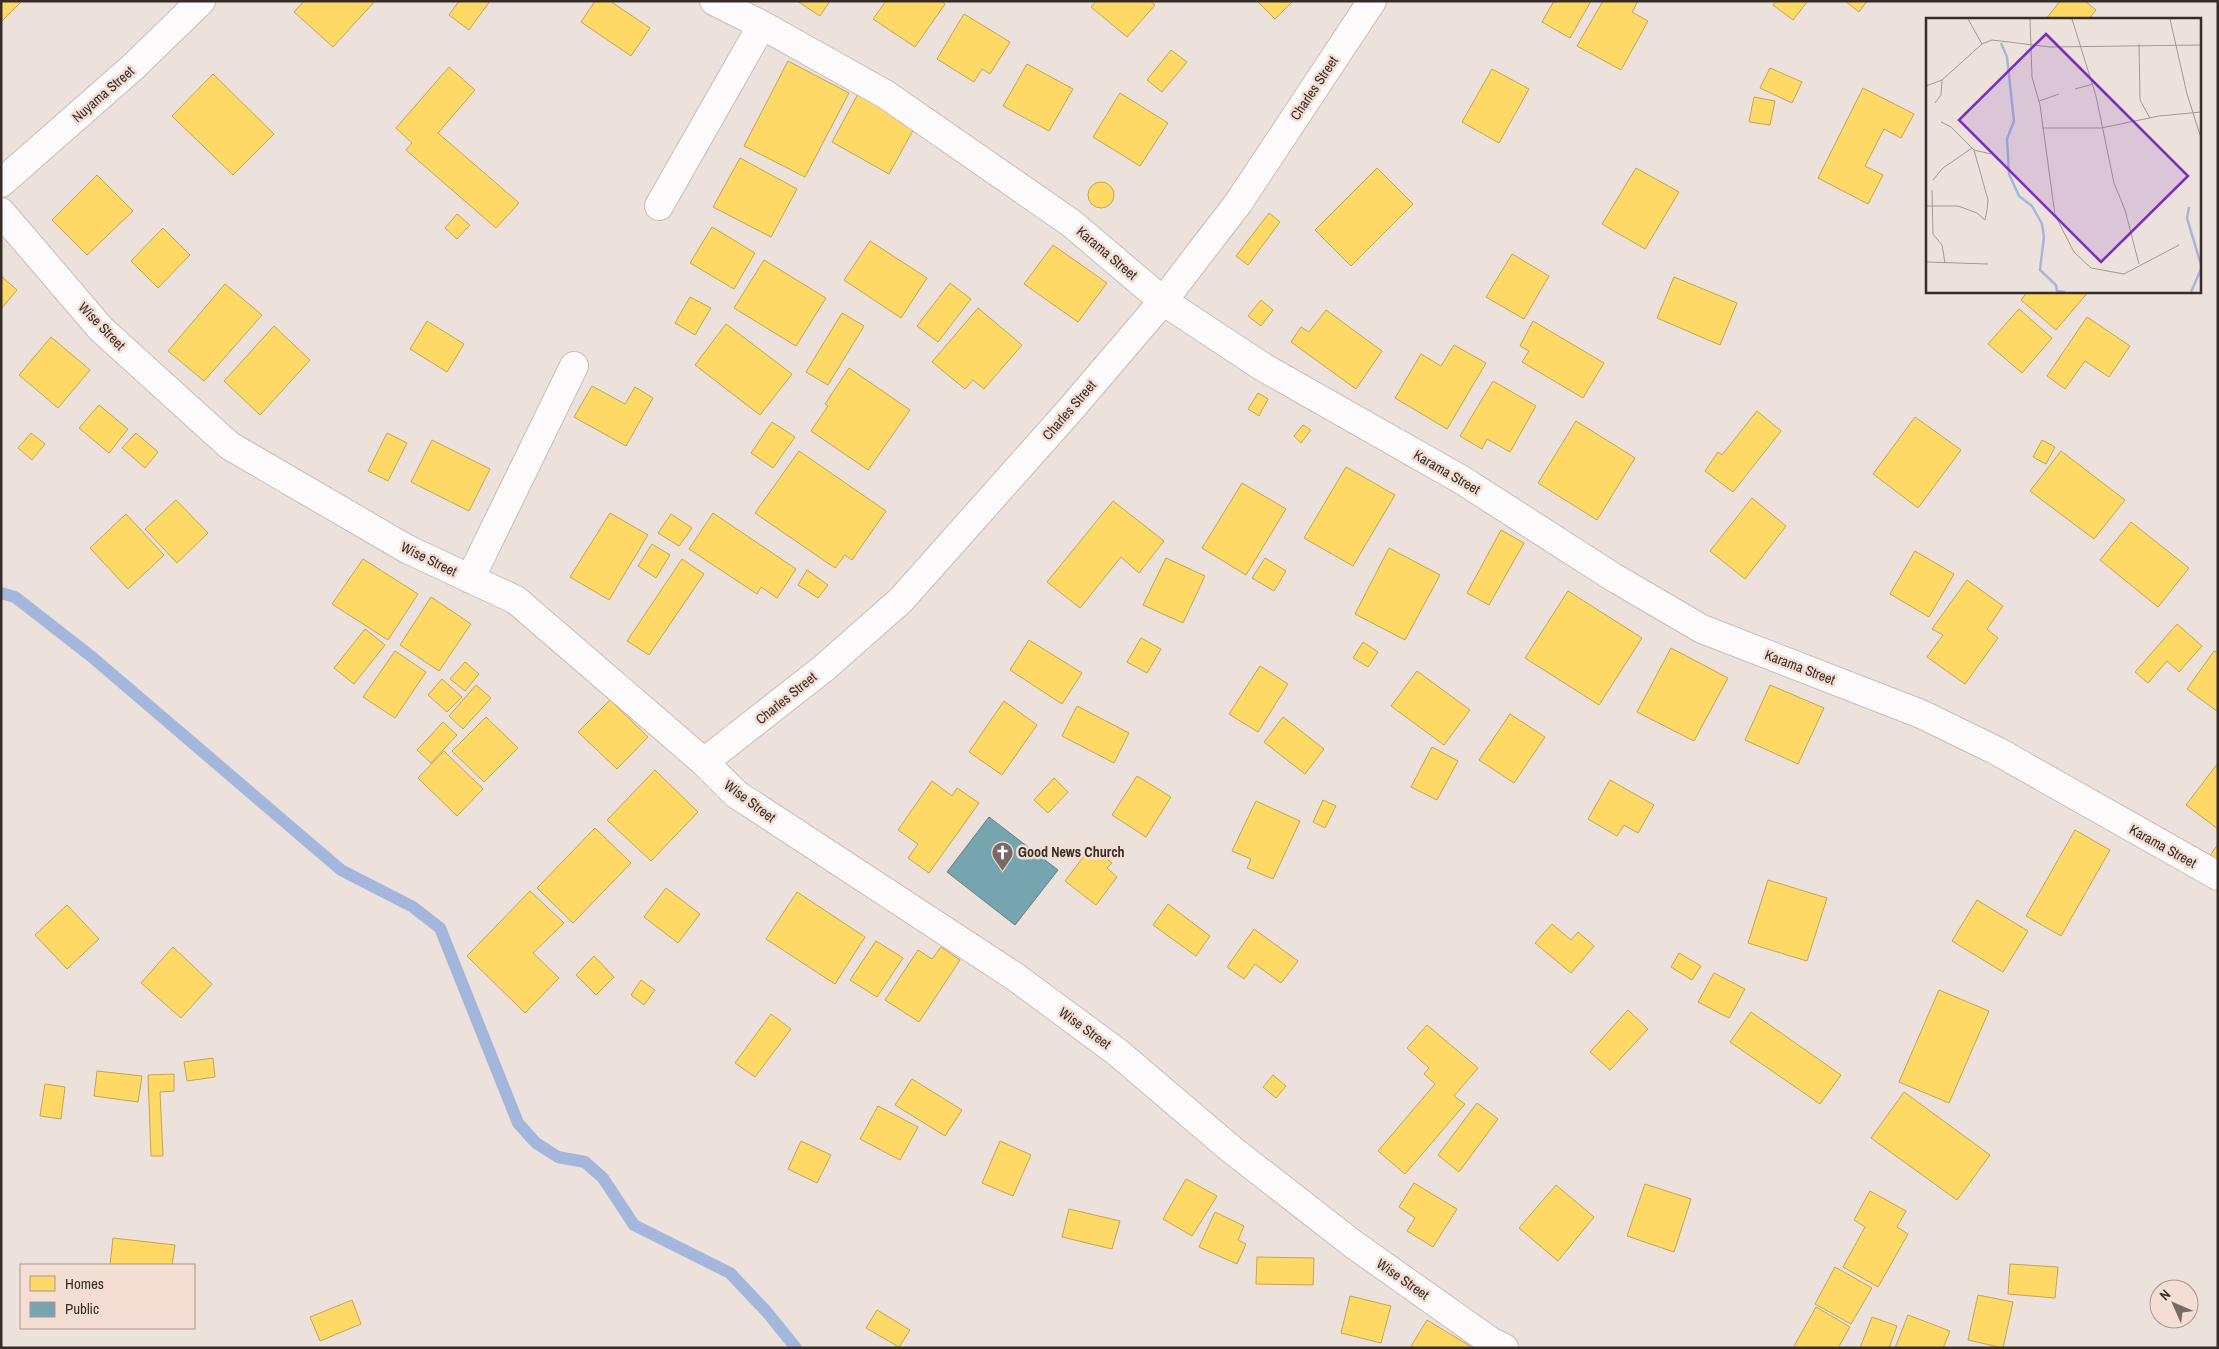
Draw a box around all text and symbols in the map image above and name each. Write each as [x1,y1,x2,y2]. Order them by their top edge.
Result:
inset map [1926,18,2202,292]
street label: Charles Street [1286,53,1342,123]
street label: Nuyama Street [68,62,138,126]
street label: Karama Street [1073,222,1141,284]
street label: Wise Street [75,298,129,354]
street label: Charles Street [1038,376,1100,444]
street label: Karama Street [1410,446,1484,498]
street label: Wise Street [398,538,460,580]
street label: Karama Street [1762,645,1838,689]
street label: Charles Street [752,668,820,728]
street label: Wise Street [721,776,779,826]
street label: Karama Street [2126,820,2200,872]
church icon: Good News Church [990,840,1014,871]
place label: Good News Church [1018,843,1125,861]
street label: Wise Street [1055,1003,1115,1053]
street label: Wise Street [1373,1254,1433,1304]
legend [20,1264,195,1329]
text: Homes [65,1273,104,1294]
north arrow [2149,1279,2199,1329]
text: N [2156,1286,2174,1304]
text: Public [65,1298,99,1319]

